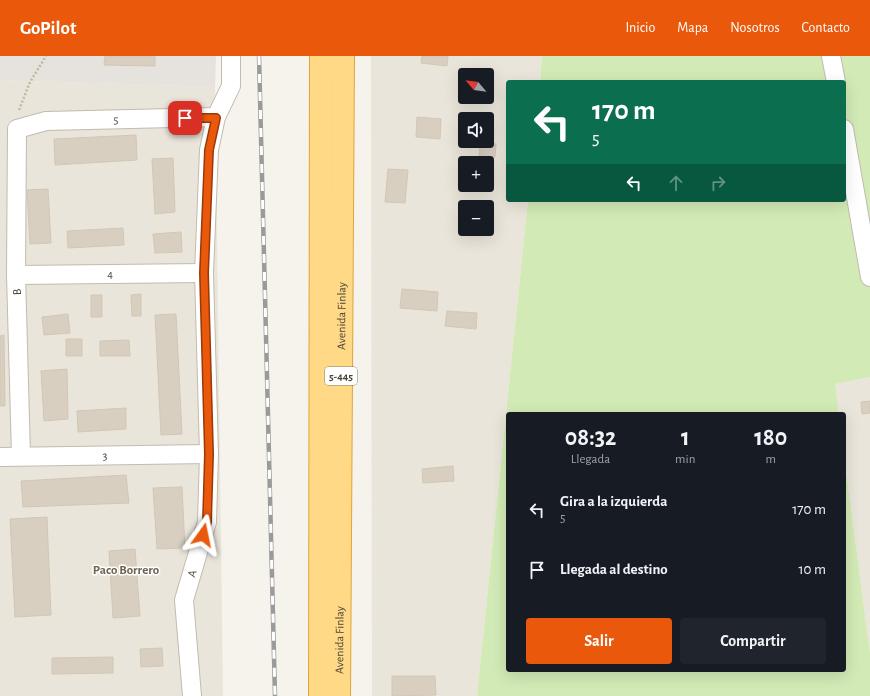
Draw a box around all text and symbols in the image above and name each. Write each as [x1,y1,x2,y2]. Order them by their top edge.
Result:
text: GoPilot [20,19,76,38]
text: Inicio [625,21,655,35]
text: Mapa [677,21,708,35]
text: Nosotros [730,21,780,35]
text: Contacto [802,21,850,35]
north arrow [458,68,494,104]
map controls [458,68,494,236]
icon: left [526,96,578,148]
text: 170 m [592,97,656,125]
pin [168,101,202,135]
icon: arrive [174,107,196,129]
button: sound [458,112,494,148]
street label: 5 [113,113,118,125]
text: 5 [592,130,600,148]
button: + [458,156,494,192]
icon: left [623,172,645,194]
icon: ahead [665,172,687,194]
icon: right [707,172,729,194]
button: − [458,200,494,236]
street label: 4 [107,268,113,280]
street label: Avenida Finlay [335,282,349,350]
street label: B [11,289,23,295]
road number: 5-445 [325,367,357,385]
text: 08:32 [565,426,616,450]
text: 1 [681,426,690,450]
text: 180 [754,426,787,450]
street label: 3 [102,449,108,462]
text: Llegada [571,453,610,466]
text: min [675,453,695,466]
text: m [765,453,776,466]
text: Gira a la izquierda [560,494,667,509]
icon: left [526,499,548,521]
text: 170 m [792,502,826,517]
text: 5 [560,512,565,525]
position arrow [182,514,224,556]
icon: arrive [526,559,548,581]
text: Llegada al destino [560,562,668,577]
text: 10 m [798,562,826,577]
district label: Paco Borrero [93,564,160,577]
street label: A [185,568,199,578]
street label: Avenida Finlay [333,606,347,674]
button: Salir [526,618,672,664]
button: Compartir [680,618,826,664]

